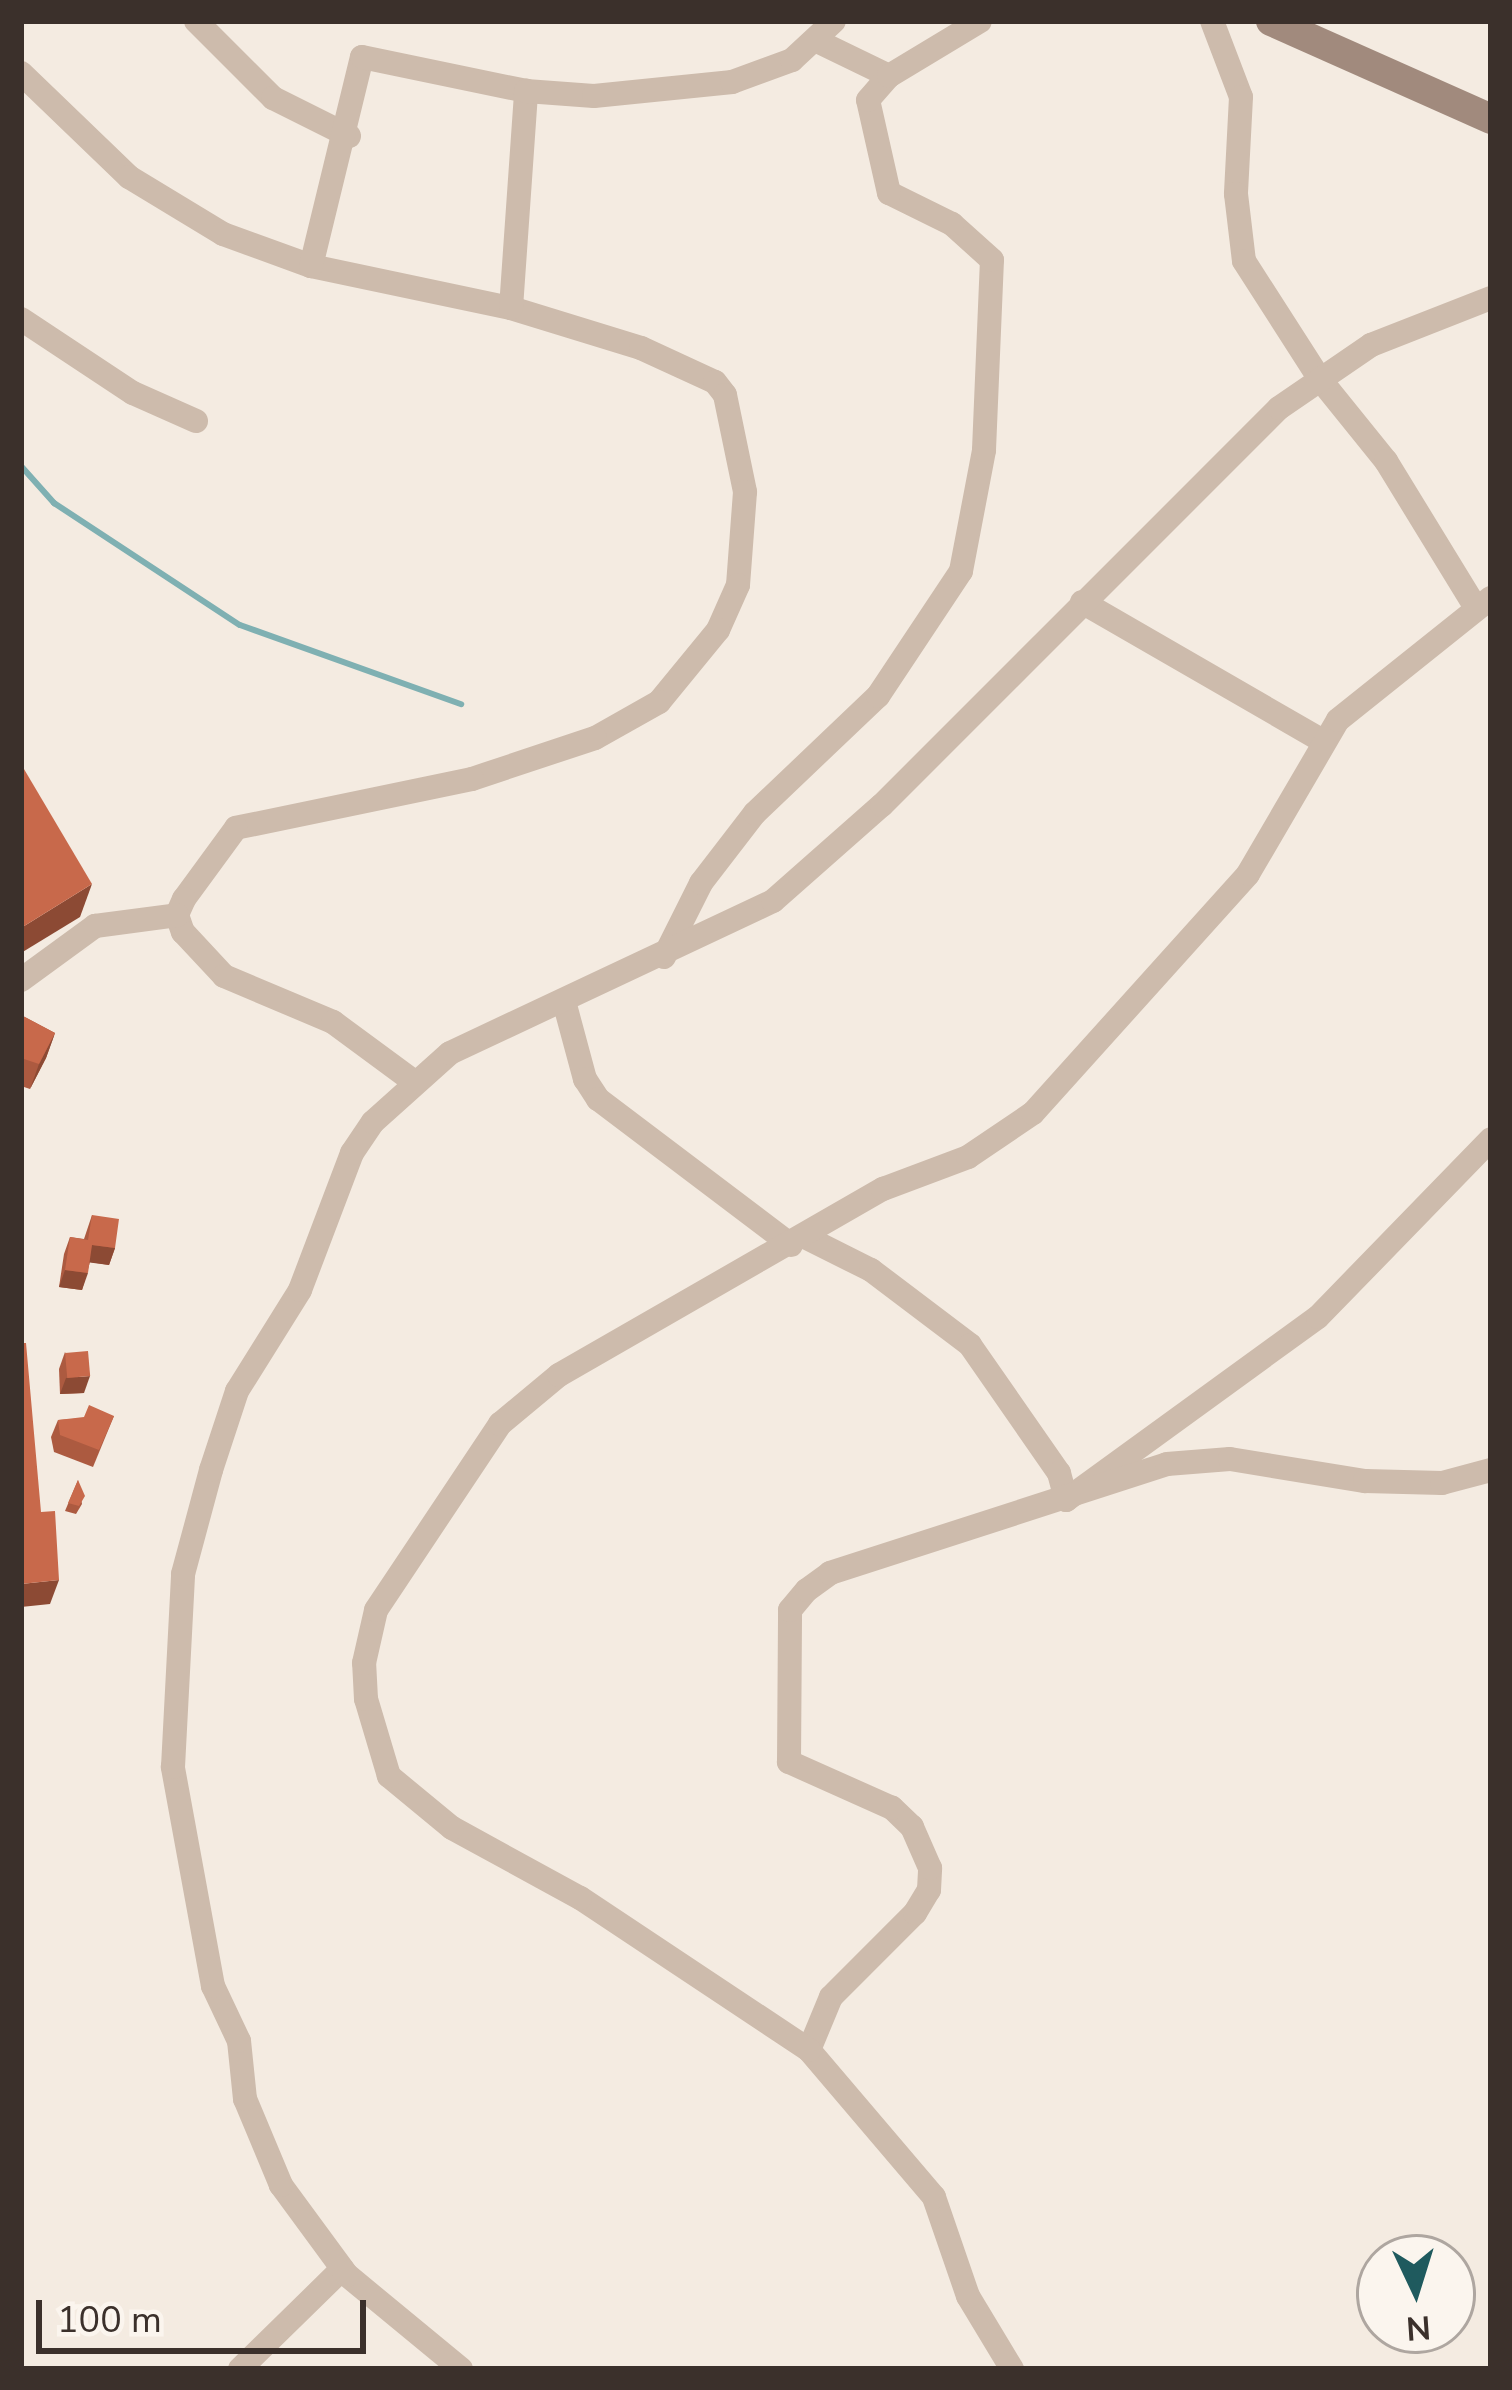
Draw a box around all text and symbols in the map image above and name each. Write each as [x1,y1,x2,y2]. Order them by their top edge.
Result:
north arrow [1356,2234,1476,2354]
scale bar [42,2276,372,2350]
text: 100 m [57,2296,162,2345]
text: N [1404,2304,1432,2351]

